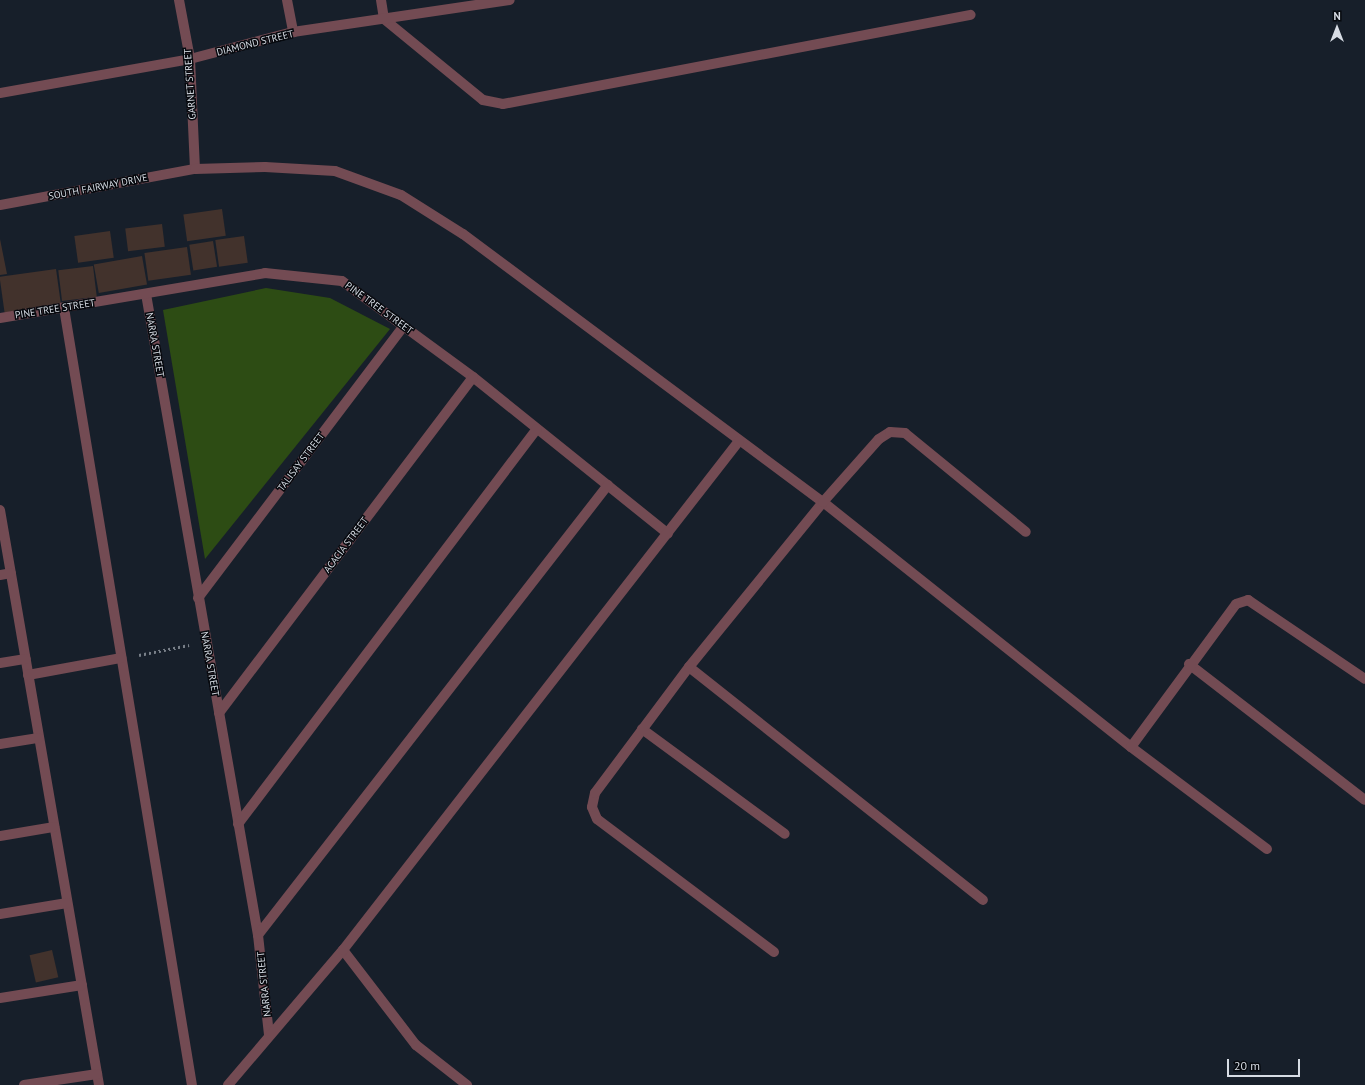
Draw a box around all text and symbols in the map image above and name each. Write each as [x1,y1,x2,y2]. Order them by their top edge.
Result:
north arrow [1317,8,1357,48]
text: N [1333,9,1341,23]
street label: DIAMOND STREET [215,28,295,58]
street label: GARNET STREET [182,48,198,120]
street label: SOUTH FAIRWAY DRIVE [47,171,149,203]
street label: PINE TREE STREET [343,279,415,337]
street label: PINE TREE STREET [14,297,96,321]
street label: NARRA STREET [143,312,167,378]
street label: TALISAY STREET [275,430,327,494]
street label: ACACIA STREET [321,515,371,575]
street label: NARRA STREET [198,631,222,697]
street label: NARRA STREET [255,951,273,1017]
scale bar [1229,1051,1302,1077]
text: 20 m [1234,1058,1260,1073]

